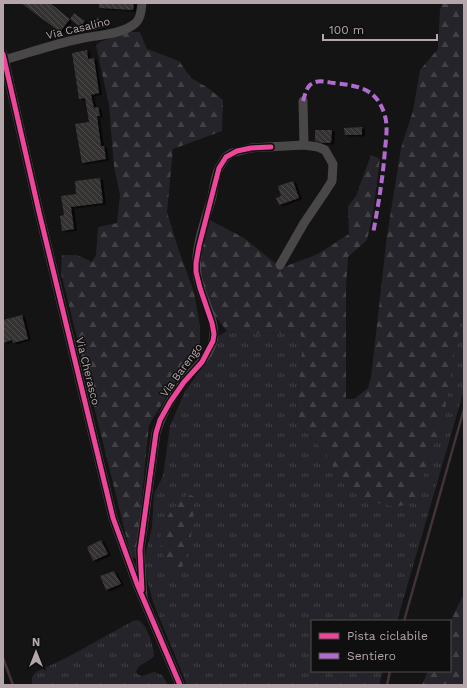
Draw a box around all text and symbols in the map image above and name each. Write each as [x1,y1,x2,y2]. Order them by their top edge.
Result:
street label: Via Casalino [45,15,111,42]
scale bar [323,16,437,42]
text: 100 m [329,23,364,37]
street label: Via Cherasco [73,336,102,406]
street label: Via Barengo [158,341,205,400]
legend [311,620,451,672]
text: Pista ciclabile [347,629,428,643]
north arrow [16,632,56,672]
text: N [32,636,40,649]
text: Sentiero [347,649,396,663]

